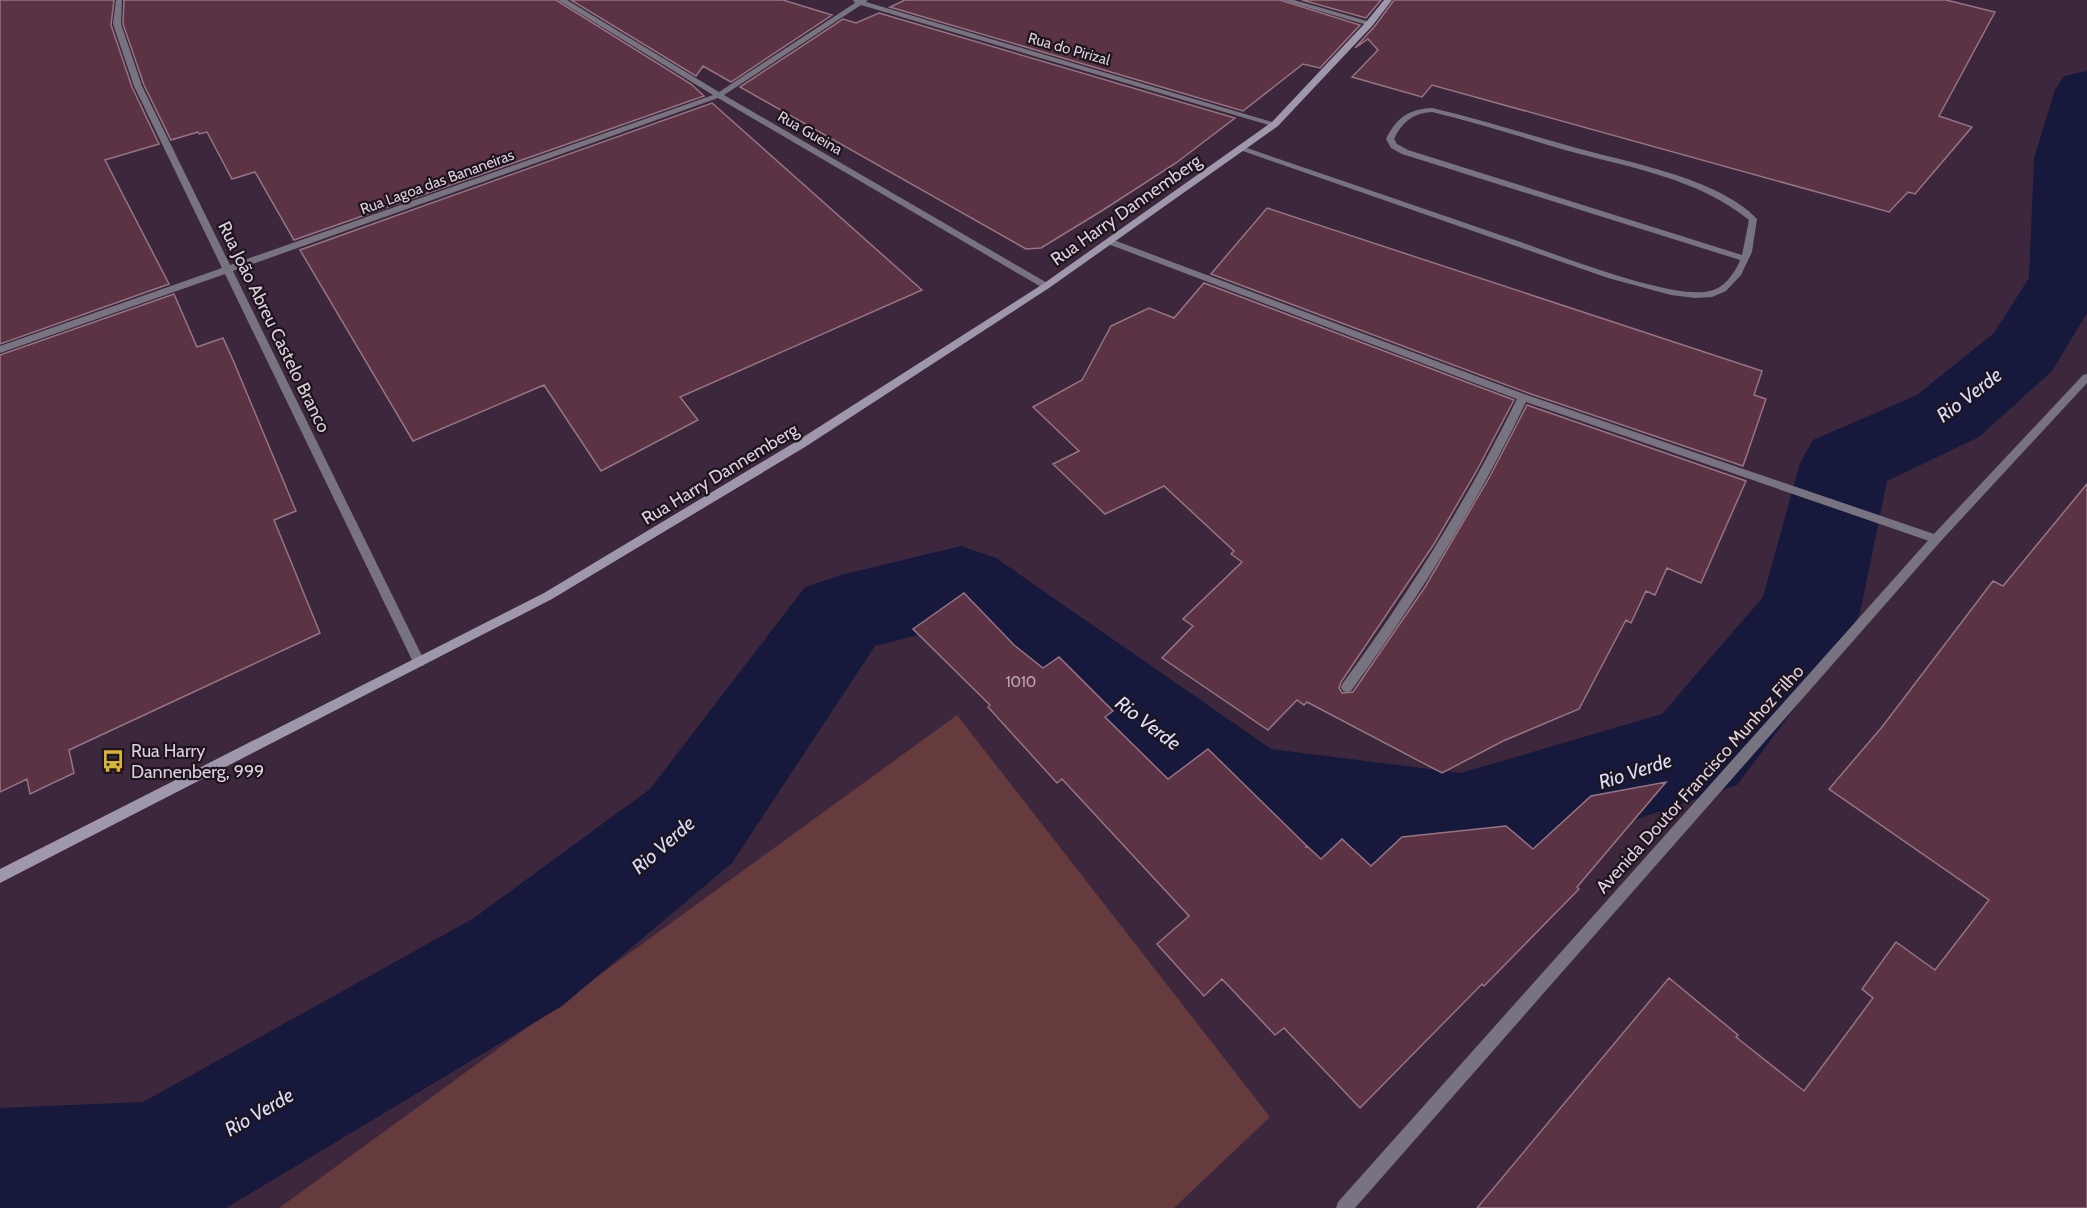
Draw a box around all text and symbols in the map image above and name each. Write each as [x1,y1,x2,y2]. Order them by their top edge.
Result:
street label: Rua do Pirizal [1026,29,1113,69]
street label: Rua Gueina [774,107,846,159]
street label: Rua Lagoa das Bananeiras [358,146,516,218]
street label: Rua Harry Dannemberg [1046,149,1206,270]
street label: Rua João Abreu Castelo Branco [213,218,335,436]
water label: Rio Verde [1932,363,2006,427]
street label: Rua Harry Dannemberg [638,418,803,530]
street label: Avenida Doutor Francisco Munhoz Filho [1591,660,1809,898]
house number: 1010 [1006,673,1036,691]
water label: Rio Verde [1111,691,1185,755]
place label: Rua Harry Dannenberg, 999 [131,740,264,783]
bus stop icon: Rua Harry Dannenberg, 999 [100,748,126,774]
water label: Rio Verde [1595,748,1675,794]
water label: Rio Verde [627,811,699,879]
water label: Rio Verde [220,1083,298,1141]

